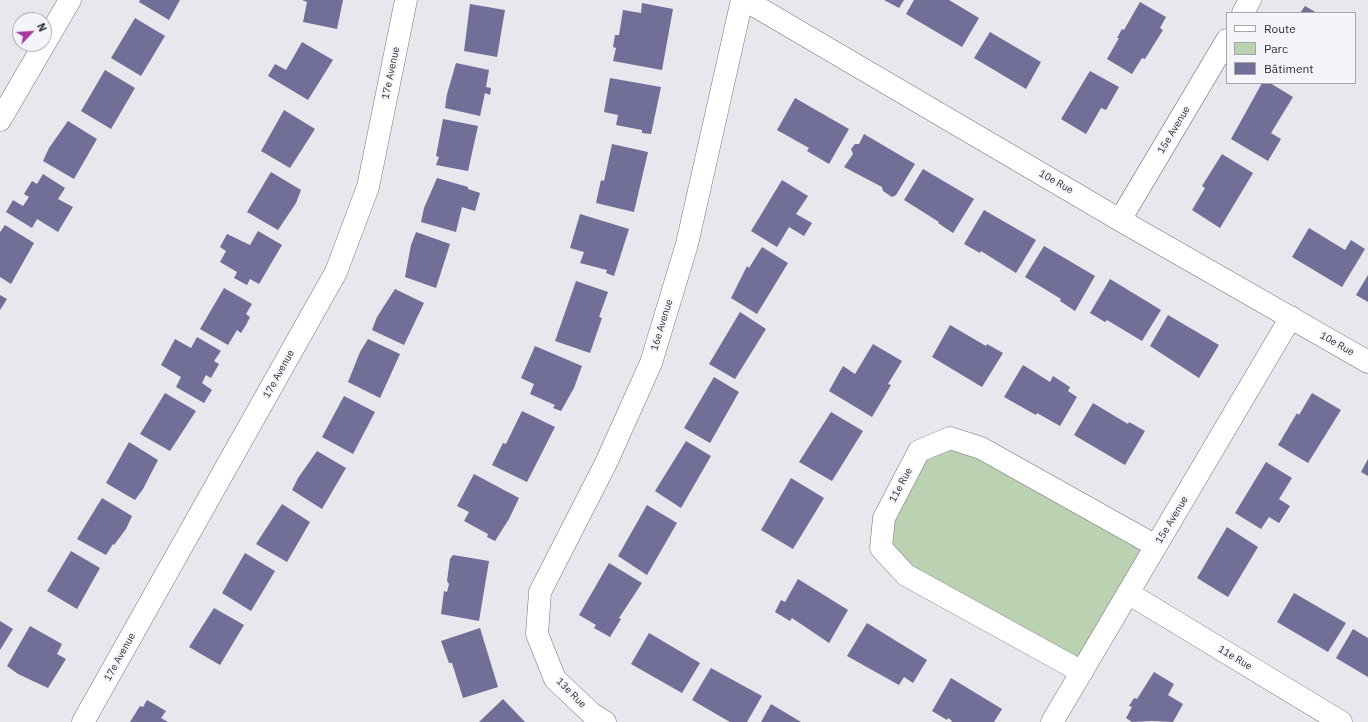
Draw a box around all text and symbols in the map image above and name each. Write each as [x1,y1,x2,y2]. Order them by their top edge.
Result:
north arrow [12,12,52,52]
legend [1226,12,1356,84]
text: N [34,21,50,34]
text: Route [1264,21,1296,36]
text: Parc [1264,41,1288,56]
street label: 17e Avenue [380,46,402,100]
text: Bâtiment [1264,61,1314,76]
street label: 15e Avenue [1155,104,1193,156]
street label: 10e Rue [1037,167,1075,197]
street label: 16e Avenue [648,298,676,352]
street label: 10e Rue [1318,329,1356,359]
street label: 17e Avenue [261,348,297,400]
street label: 11e Rue [887,466,915,504]
street label: 15e Avenue [1153,494,1191,546]
street label: 17e Avenue [102,631,138,683]
street label: 11e Rue [1216,643,1254,673]
street label: 13e Rue [554,676,588,710]

